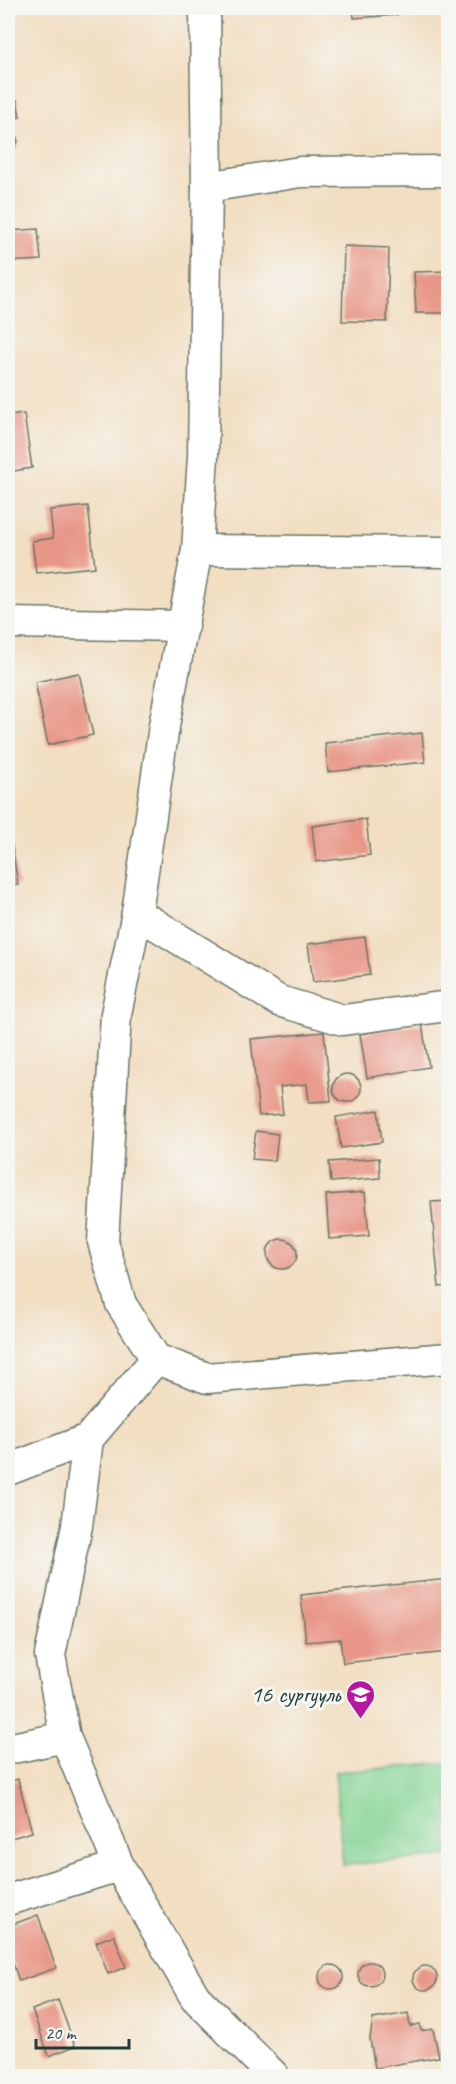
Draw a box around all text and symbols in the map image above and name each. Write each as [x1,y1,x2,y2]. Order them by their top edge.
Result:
school or university icon: 16 сургууль [345,1678,377,1720]
place label: 16 сургууль [251,1679,342,1709]
scale bar [36,2012,129,2050]
text: 20 m [45,2022,78,2044]

